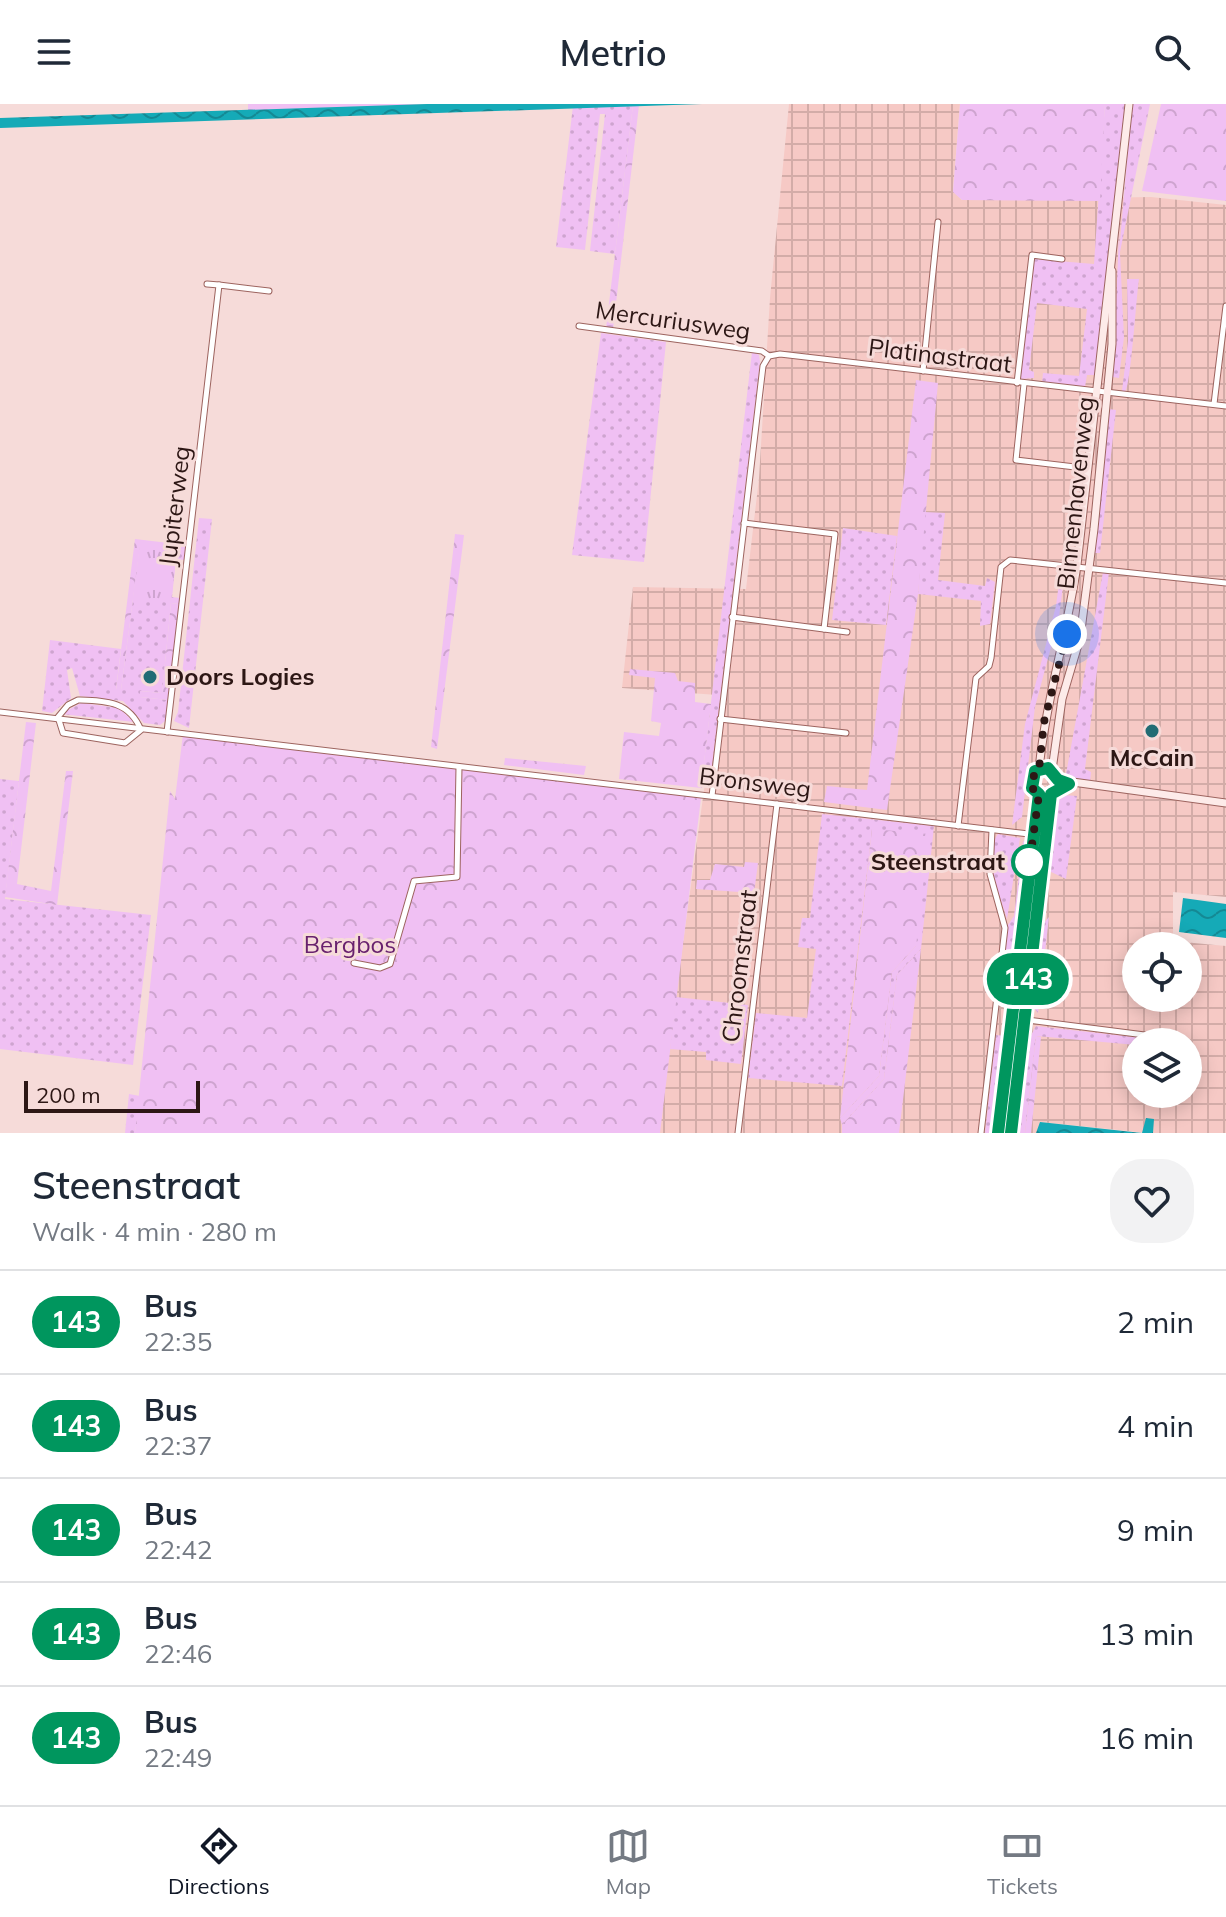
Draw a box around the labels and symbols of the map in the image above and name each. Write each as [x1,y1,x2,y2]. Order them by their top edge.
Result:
street label: Mercuriusweg [594,294,753,346]
street label: Platinastraat [867,331,1014,379]
street label: Binnenhavenweg [1050,395,1100,591]
street label: Jupiterweg [152,444,196,568]
your location [1047,614,1087,654]
place label: Doors Logies [166,661,315,691]
marker: Doors Logies [141,668,159,686]
marker: McCain [1143,722,1161,740]
place label: McCain [1110,742,1194,772]
street label: Bronsweg [697,760,813,804]
marker: Steenstraat [1012,845,1046,879]
place label: Steenstraat [871,846,1005,876]
street label: Chroomstraat [715,888,763,1044]
park label: Bergbos [304,929,396,959]
line badge: 143 [982,953,1074,1005]
scale bar [24,1077,200,1113]

